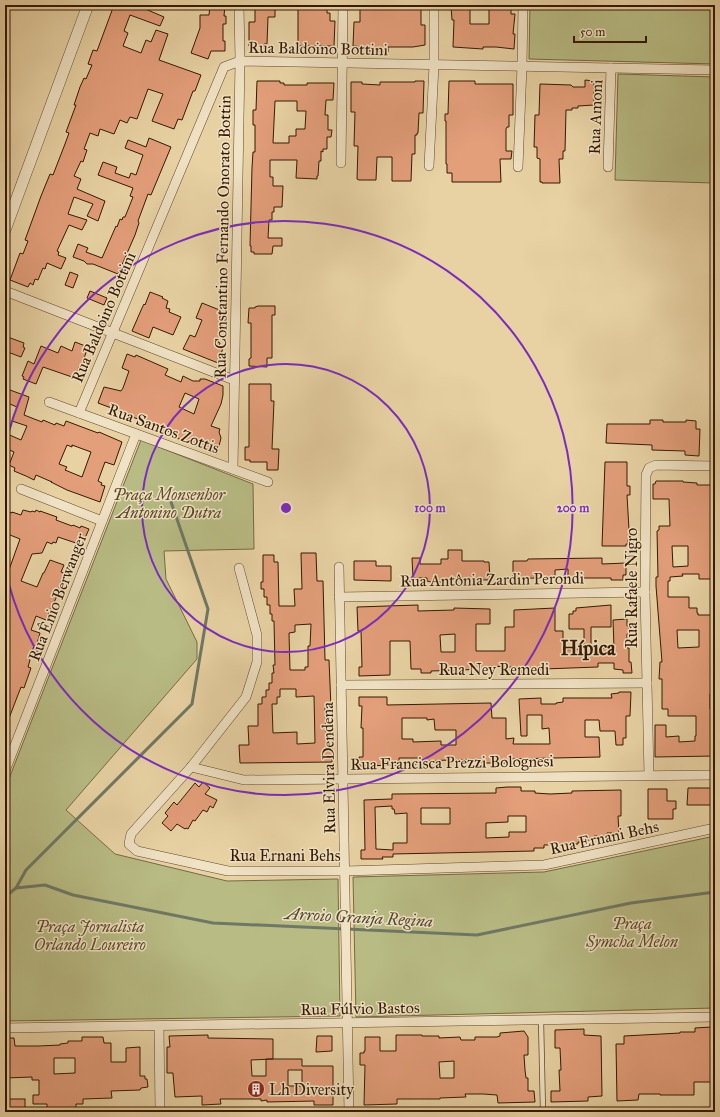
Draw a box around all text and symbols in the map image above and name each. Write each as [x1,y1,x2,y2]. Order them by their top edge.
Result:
scale bar [574,18,646,44]
text: 50 m [580,25,605,39]
street label: Rua Baldoino Bottini [248,38,389,59]
street label: Rua Amoni [585,78,606,155]
street label: Rua Constantino Fernando Onorato Bottin [211,95,234,379]
street label: Rua Baldoino Bottini [67,249,140,385]
street label: Rua Santos Zottis [105,399,222,458]
park label: Praça Monsenhor Antonino Dutra [113,485,226,522]
centre of rings [279,501,293,515]
text: 100 m [414,501,447,515]
text: 200 m [557,501,590,515]
street label: Rua Rafaele Nigro [622,528,642,648]
street label: Rua Ênio Berwanger [23,530,92,664]
street label: Rua Antônia Zardin Perondi [400,568,585,591]
district label: Hípica [560,636,616,661]
street label: Rua Ney Remedi [439,660,550,679]
street label: Rua Elvira Dendena [318,702,339,834]
street label: Rua Francisca Prezzi Bolognesi [350,751,555,775]
street label: Rua Ernani Behs [548,817,661,858]
street label: Rua Ernani Behs [229,846,341,865]
water label: Arroio Granja Regina [282,903,433,932]
park label: Praça Symcha Melon [585,914,679,951]
park label: Praça Jornalista Orlando Loureiro [34,917,146,954]
street label: Rua Fúlvio Bastos [300,998,420,1019]
building icon: Lh Diversity [246,1079,266,1099]
place label: Lh Diversity [269,1080,354,1099]

